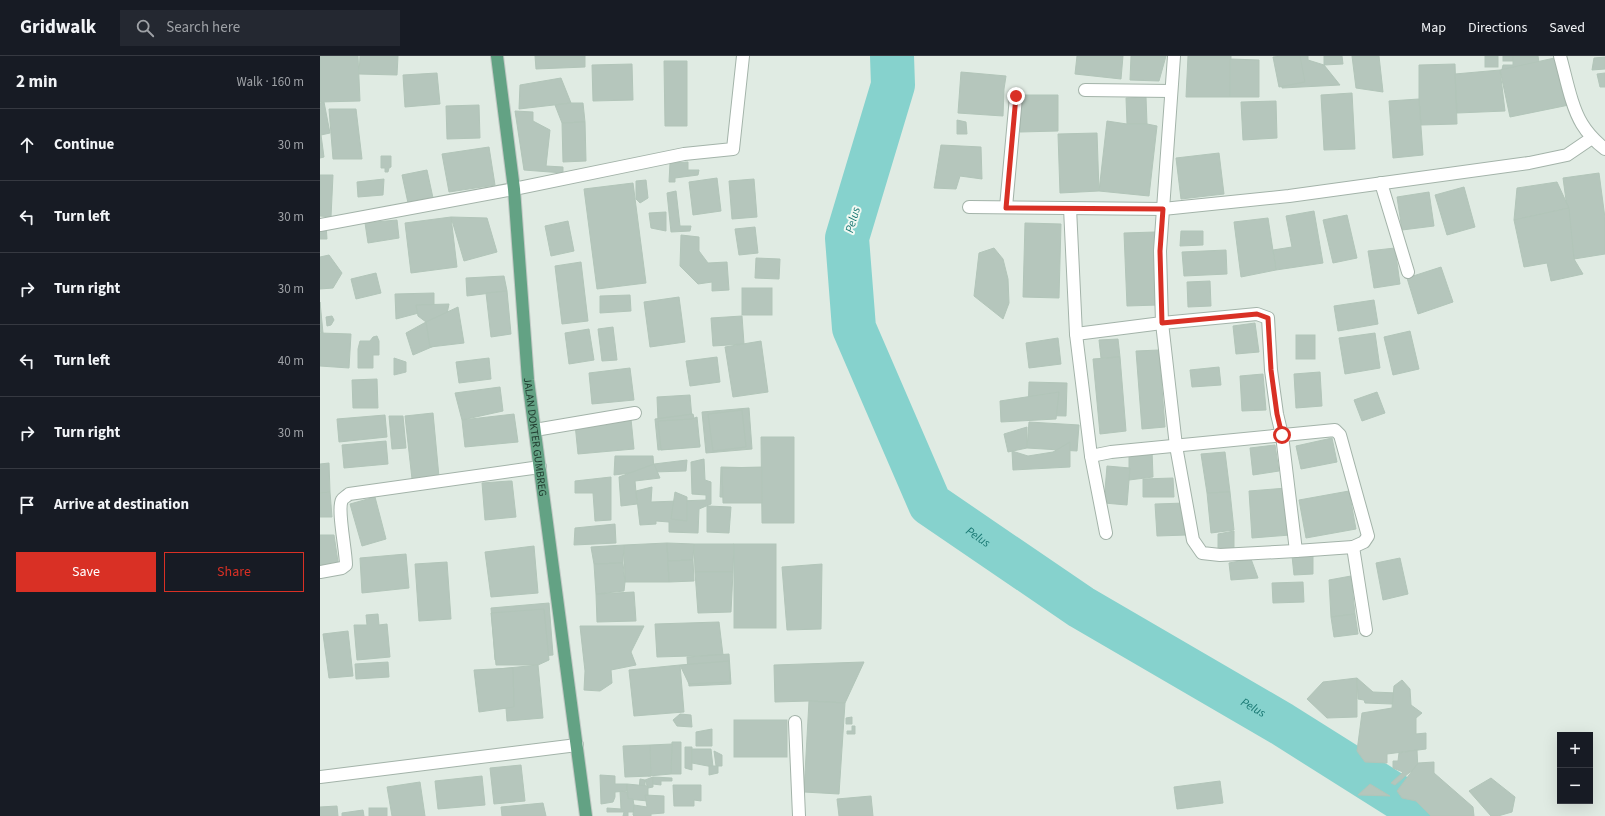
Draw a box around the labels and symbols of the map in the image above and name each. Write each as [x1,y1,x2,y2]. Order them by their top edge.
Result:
route end [1007,87,1025,105]
water label: Pelus [841,205,865,235]
street label: JALAN DOKTER GUMBREG [520,377,551,497]
route start [1273,426,1291,444]
water label: Pelus [962,522,994,551]
water label: Pelus [1238,693,1269,721]

